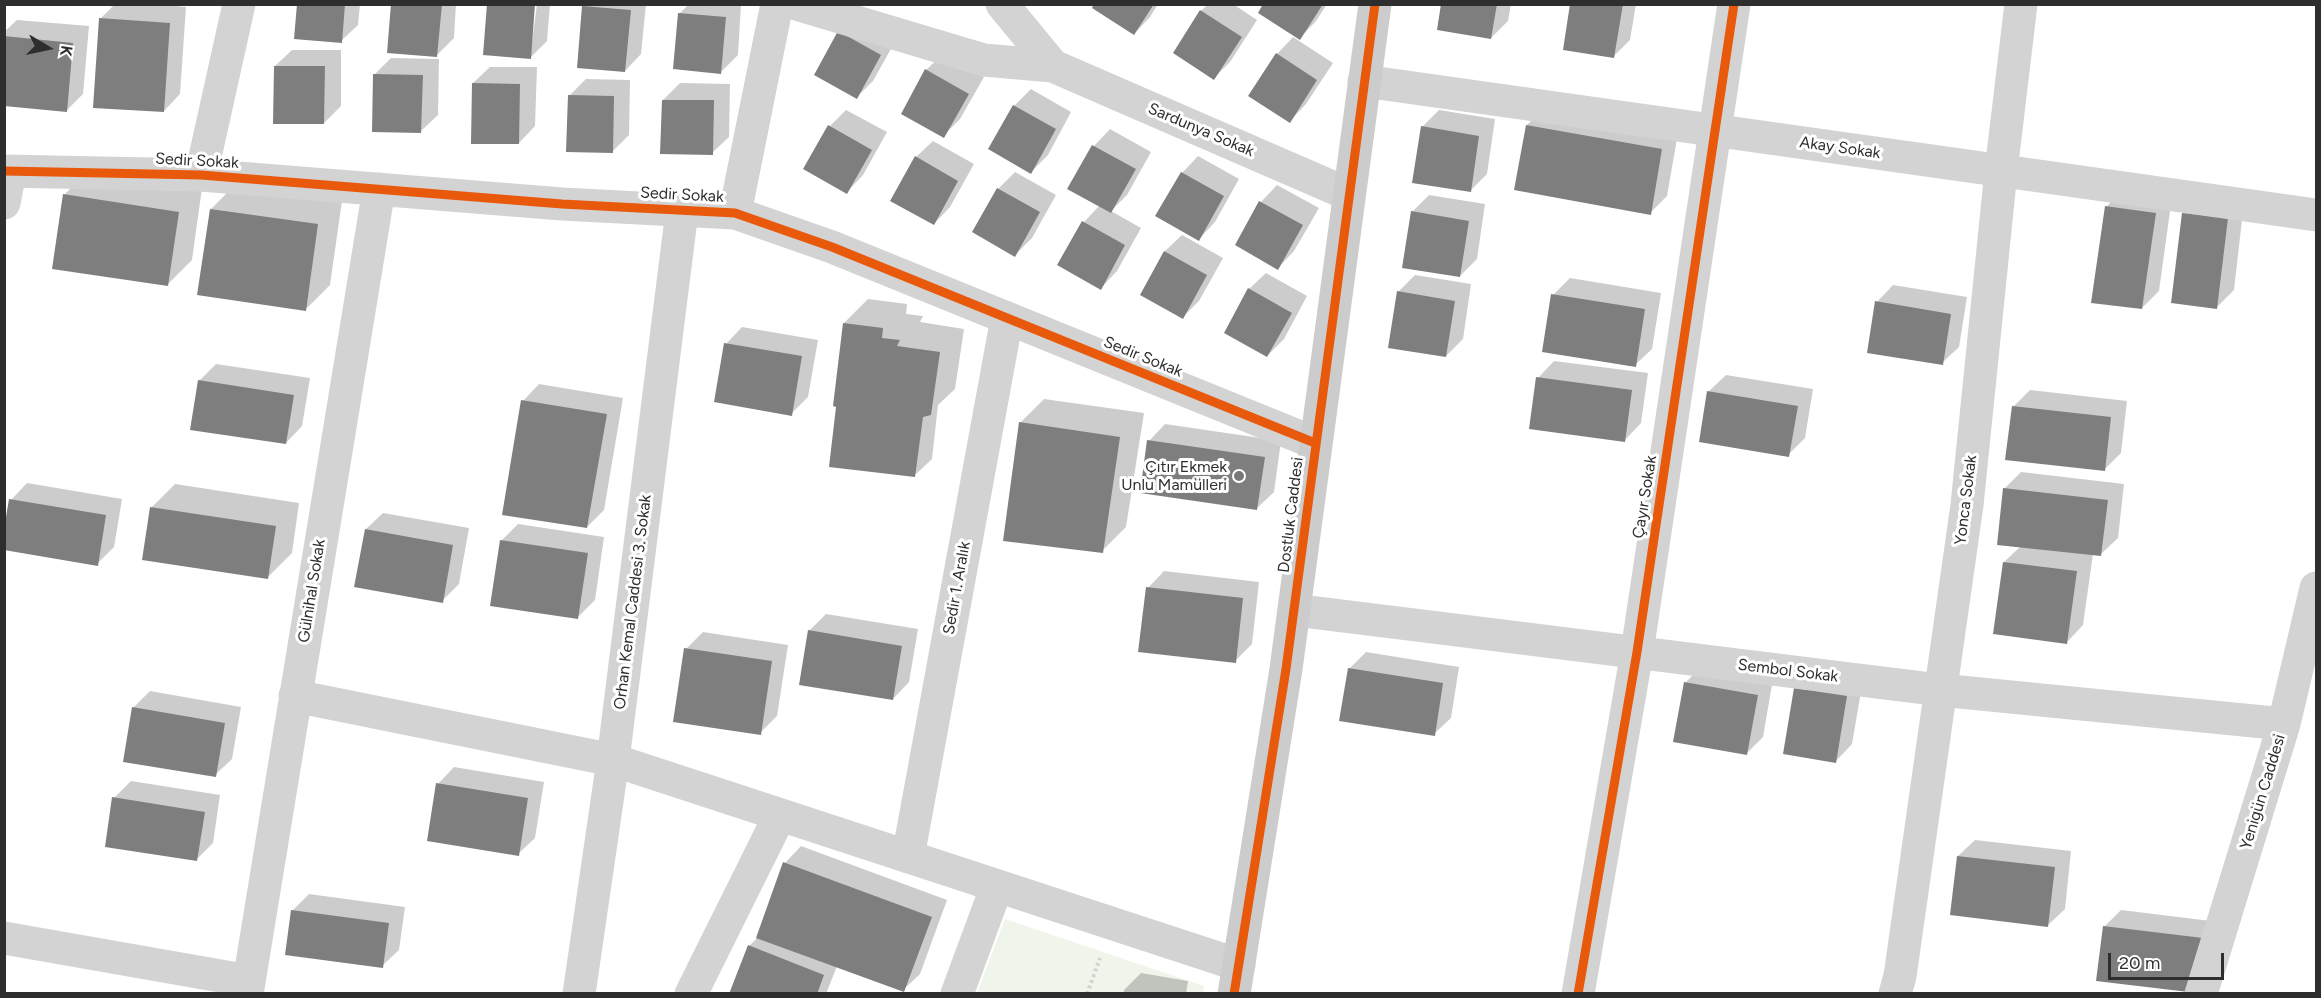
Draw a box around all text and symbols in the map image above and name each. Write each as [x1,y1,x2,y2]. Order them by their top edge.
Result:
north arrow [18,18,78,78]
text: K [56,44,76,58]
street label: Sardunya Sokak [1145,99,1257,161]
street label: Akay Sokak [1798,133,1882,163]
street label: Sedir Sokak [155,149,239,173]
street label: Sedir Sokak [640,183,724,207]
street label: Sedir Sokak [1101,332,1185,382]
street label: Çayır Sokak [1629,454,1661,540]
street label: Yonca Sokak [1951,454,1981,546]
street label: Dostluk Caddesi [1274,456,1308,574]
place label: Çıtır Ekmek Unlu Mamülleri [1121,457,1227,495]
marker: Çıtır Ekmek Unlu Mamülleri [1232,469,1246,483]
street label: Orhan Kemal Caddesi 3. Sokak [610,493,656,711]
street label: Gülnihal Sokak [294,538,330,644]
street label: Sedir 1. Aralık [939,540,975,636]
street label: Sembol Sokak [1737,655,1839,687]
street label: Yenigün Caddesi [2236,732,2290,852]
scale bar [2111,941,2226,979]
text: 20 m [2119,952,2160,974]

